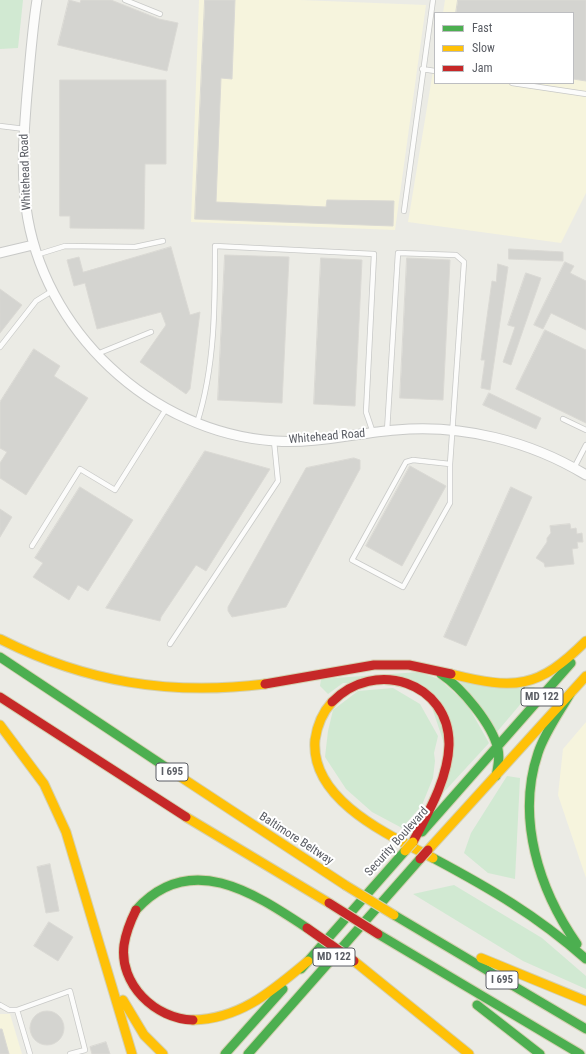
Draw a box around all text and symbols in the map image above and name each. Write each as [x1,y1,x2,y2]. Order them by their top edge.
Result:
legend [434,12,574,84]
text: Fast [472,21,492,35]
text: Slow [472,41,495,55]
text: Jam [472,61,493,75]
street label: Whitehead Road [17,133,35,211]
street label: Whitehead Road [288,426,366,448]
road number: MD 122 [521,688,563,706]
road number: I 695 [156,763,188,781]
street label: Security Boulevard [362,805,432,879]
street label: Baltimore Beltway [256,810,336,868]
road number: MD 122 [313,948,355,966]
road number: I 695 [486,971,518,989]

